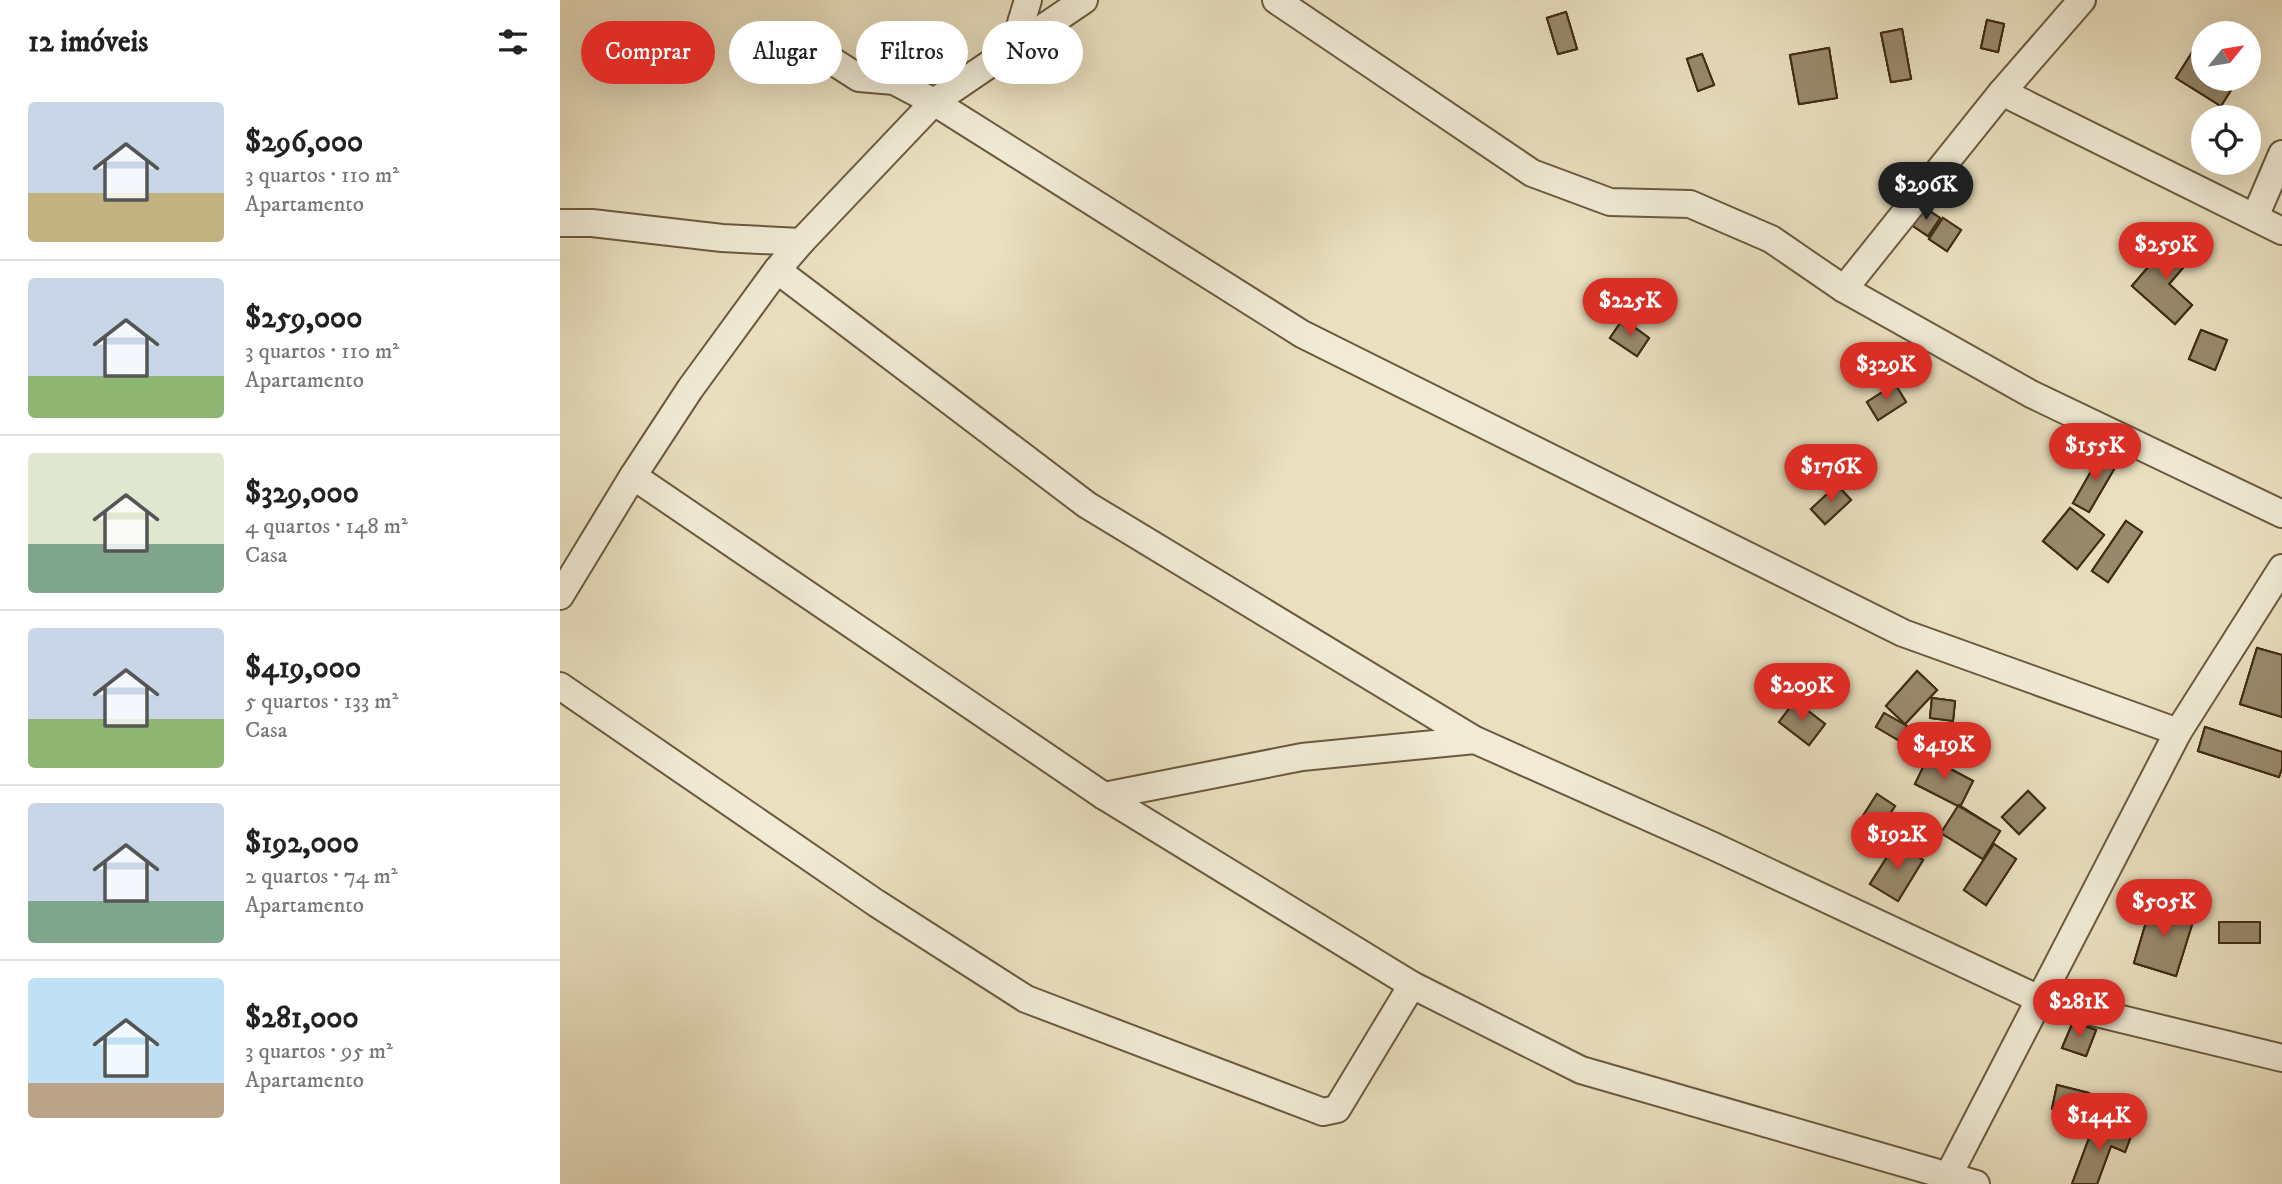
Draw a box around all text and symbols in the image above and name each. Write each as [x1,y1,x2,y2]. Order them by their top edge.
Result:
chip: Comprar [581,21,715,84]
chip: Alugar [729,21,842,84]
chip: Filtros [856,21,968,84]
chip: Novo [982,21,1083,84]
north arrow [2191,21,2261,91]
map controls [2191,21,2261,175]
icon: filters [494,23,532,61]
text: 12 imóveis [28,24,148,61]
button: locate [2191,105,2261,175]
text: $296,000 [245,124,363,161]
icon: home [84,130,168,214]
text: 3 quartos · 110 m² [245,161,399,190]
pin: $296K [1877,162,1975,222]
text: $296K [1894,170,1958,199]
text: Apartamento [245,190,364,219]
pin: $259K [2117,222,2215,282]
text: $259K [2135,230,2197,259]
pin: $225K [1581,278,1679,338]
text: $225K [1599,286,1661,315]
text: $259,000 [245,300,362,337]
icon: home [84,306,168,390]
text: 3 quartos · 110 m² [245,337,399,366]
pin: $329K [1837,342,1935,402]
text: $329K [1856,350,1916,379]
text: Apartamento [245,366,364,395]
pin: $155K [2046,424,2144,483]
text: $155K [2065,431,2125,460]
pin: $176K [1782,444,1880,504]
text: $176K [1800,452,1862,481]
text: $329,000 [245,475,359,512]
icon: home [84,481,168,565]
text: 4 quartos · 148 m² [245,512,408,541]
text: Casa [245,541,288,570]
text: $419,000 [245,650,361,687]
icon: home [84,656,168,740]
pin: $209K [1753,664,1851,723]
text: $209K [1770,671,1834,700]
text: 5 quartos · 133 m² [245,687,398,716]
text: Casa [245,716,288,745]
pin: $419K [1895,722,1993,782]
text: $419K [1913,730,1975,759]
pin: $192K [1848,812,1946,872]
text: $192K [1867,820,1927,849]
text: $192,000 [245,825,359,862]
icon: home [84,831,168,915]
text: 2 quartos · 74 m² [245,862,398,891]
pin: $505K [2115,880,2213,939]
text: $505K [2132,887,2196,916]
text: Apartamento [245,891,364,920]
pin: $281K [2030,979,2128,1039]
text: $281K [2049,987,2109,1016]
text: $281,000 [245,1000,359,1037]
icon: home [84,1006,168,1090]
text: 3 quartos · 95 m² [245,1037,393,1066]
text: Apartamento [245,1066,364,1095]
pin: $144K [2050,1094,2148,1153]
text: $144K [2067,1101,2131,1130]

